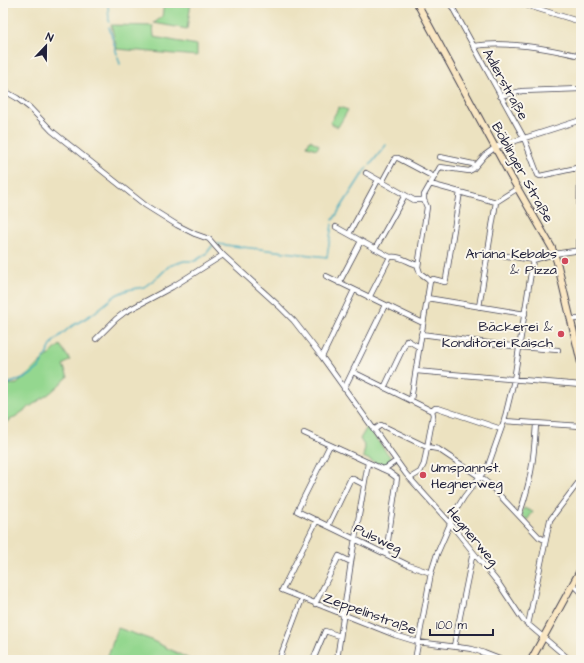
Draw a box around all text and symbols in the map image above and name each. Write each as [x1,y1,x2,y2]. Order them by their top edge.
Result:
north arrow [26,26,66,66]
text: N [44,29,56,45]
street label: Adlerstraße [477,45,533,124]
street label: Böblinger Straße [486,119,558,227]
place label: Ariana Kebabs & Pizza [465,244,557,280]
marker: Ariana Kebabs & Pizza [560,256,570,266]
place label: Bäckerei & Konditorei Raisch [442,317,554,353]
marker: Bäckerei & Konditorei Raisch [556,329,566,339]
place label: Umspannst. Hegnerweg [431,458,503,494]
marker: Umspannst. Hegnerweg [418,470,428,480]
street label: Hegnerweg [442,503,503,571]
street label: Pulsweg [350,519,405,559]
street label: Zeppelinstraße [320,588,420,640]
scale bar [430,611,493,637]
text: 100 m [436,617,467,634]

